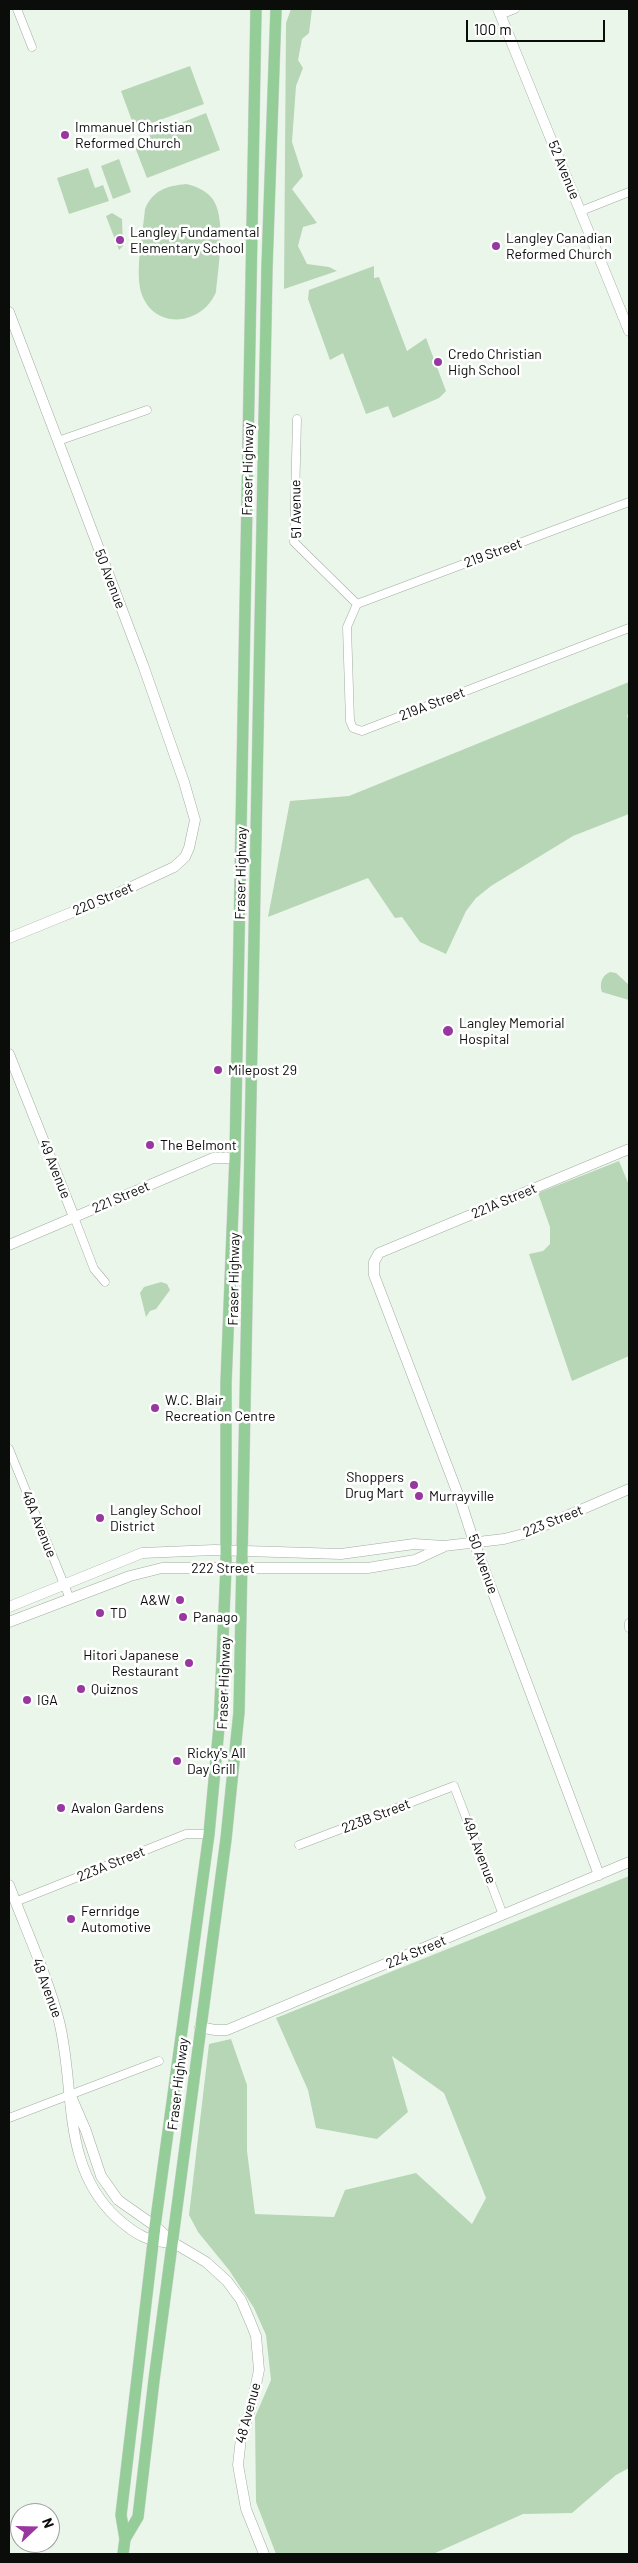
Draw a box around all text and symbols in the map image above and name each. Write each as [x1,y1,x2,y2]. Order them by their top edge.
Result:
scale bar [468,10,607,42]
text: 100 m [474,20,512,38]
place label: Immanuel Christian Reformed Church [75,119,192,152]
marker: Immanuel Christian Reformed Church [59,129,71,141]
street label: 52 Avenue [545,138,583,202]
place label: Langley Fundamental Elementary School [130,224,259,256]
place label: Langley Canadian Reformed Church [506,230,612,262]
marker: Langley Fundamental Elementary School [114,234,126,246]
marker: Langley Canadian Reformed Church [490,240,502,252]
place label: Credo Christian High School [448,346,542,378]
marker: Credo Christian High School [432,356,444,368]
street label: Fraser Highway [239,422,257,516]
street label: 51 Avenue [287,479,305,539]
street label: 219 Street [462,535,524,571]
street label: 50 Avenue [91,547,129,611]
street label: 219A Street [397,684,467,724]
street label: Fraser Highway [232,826,250,920]
street label: 220 Street [70,879,136,919]
place label: Langley Memorial Hospital [459,1015,565,1048]
marker: Langley Memorial Hospital [441,1024,455,1038]
place label: Milepost 29 [228,1062,297,1078]
marker: Milepost 29 [212,1064,224,1076]
street label: 49 Avenue [36,1137,74,1201]
place label: The Belmont [160,1137,237,1153]
marker: The Belmont [144,1139,156,1151]
street label: 221 Street [90,1177,152,1217]
street label: 221A Street [469,1180,539,1222]
street label: Fraser Highway [225,1232,243,1326]
place label: W.C. Blair Recreation Centre [165,1392,276,1424]
marker: W.C. Blair Recreation Centre [149,1402,161,1414]
place label: Shoppers Drug Mart [345,1469,404,1501]
marker: Shoppers Drug Mart [408,1479,420,1491]
street label: 48A Avenue [18,1488,60,1560]
place label: Murrayville [429,1488,494,1504]
marker: Murrayville [413,1490,425,1502]
street label: 223 Street [521,1501,585,1541]
place label: Langley School District [110,1502,201,1534]
marker: Langley School District [94,1512,106,1524]
street label: 50 Avenue [464,1532,502,1596]
street label: 222 Street [191,1560,255,1576]
place label: A&W [140,1592,170,1608]
marker: A&W [174,1594,186,1606]
place label: TD [110,1605,127,1621]
marker: TD [94,1607,106,1619]
place label: Panago [193,1609,238,1625]
marker: Panago [177,1611,189,1623]
street label: Fraser Highway [214,1636,234,1730]
place label: Hitori Japanese Restaurant [83,1647,179,1680]
marker: Hitori Japanese Restaurant [183,1657,195,1669]
place label: Quiznos [91,1681,138,1697]
marker: Quiznos [75,1683,87,1695]
place label: IGA [37,1692,58,1708]
marker: IGA [21,1694,33,1706]
place label: Ricky's All Day Grill [187,1745,246,1778]
marker: Ricky's All Day Grill [171,1755,183,1767]
street label: 223B Street [339,1795,413,1837]
place label: Avalon Gardens [71,1800,164,1816]
marker: Avalon Gardens [55,1802,67,1814]
street label: 49A Avenue [458,1814,500,1886]
street label: 223A Street [75,1843,147,1885]
place label: Fernridge Automotive [81,1903,151,1935]
marker: Fernridge Automotive [65,1913,77,1925]
street label: 224 Street [383,1932,449,1972]
street label: 48 Avenue [28,1956,66,2020]
street label: Fraser Highway [164,2037,192,2131]
street label: 48 Avenue [232,2381,264,2445]
north arrow [10,2503,60,2553]
text: N [39,2515,58,2530]

